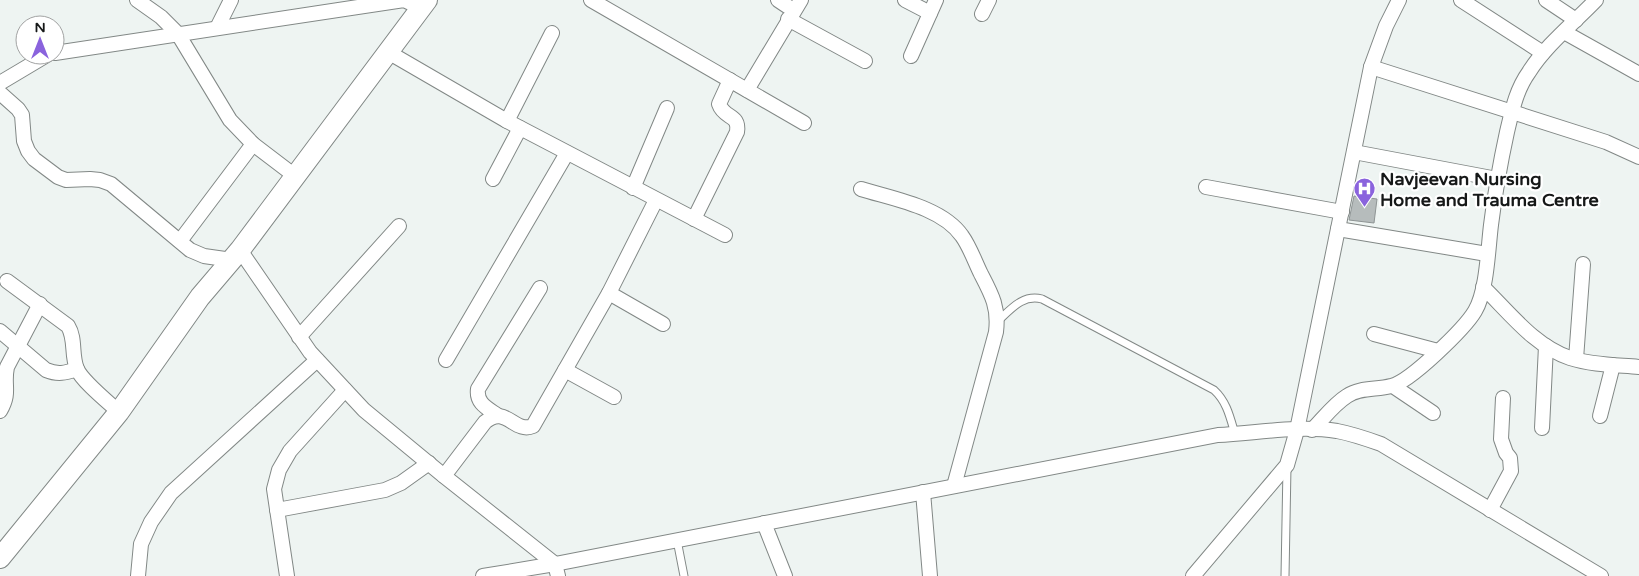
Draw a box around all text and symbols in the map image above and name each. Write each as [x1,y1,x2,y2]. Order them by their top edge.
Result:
north arrow [15,15,65,65]
text: N [34,19,46,36]
place label: Navjeevan Nursing Home and Trauma Centre [1380,168,1599,211]
hospital icon: Navjeevan Nursing Home and Trauma Centre [1352,177,1376,208]

